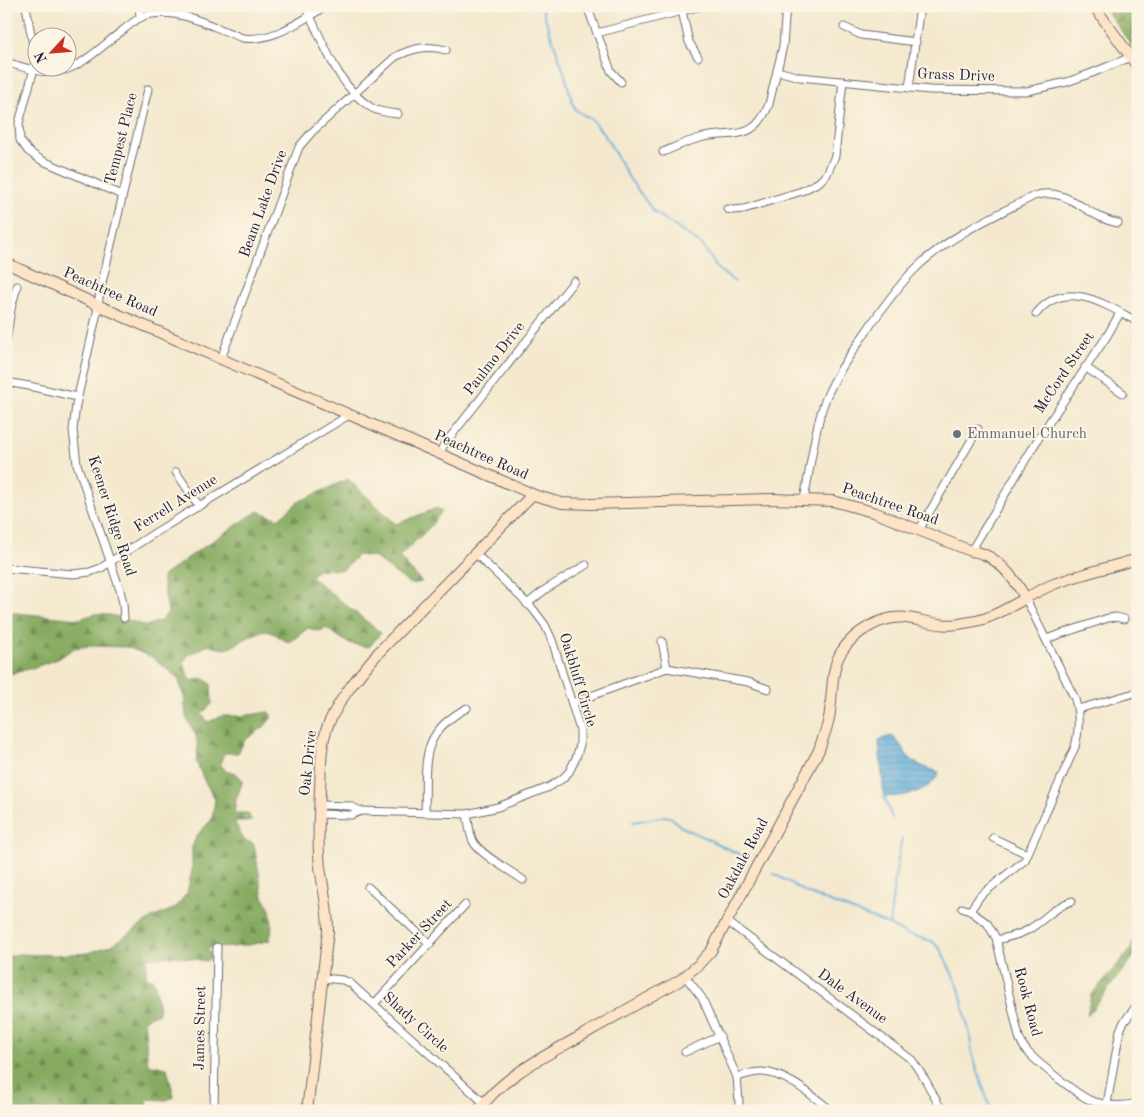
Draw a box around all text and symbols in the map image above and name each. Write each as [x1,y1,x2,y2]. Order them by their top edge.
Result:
north arrow [28,28,78,78]
text: N [32,49,50,65]
street label: Grass Drive [917,67,995,85]
street label: Tempest Place [103,91,141,187]
street label: Beam Lake Drive [238,148,290,260]
street label: Peachtree Road [61,266,159,321]
street label: Paulmo Drive [462,319,528,399]
street label: McCord Street [1032,330,1098,416]
place label: Emmanuel Church [967,427,1087,442]
marker: Emmanuel Church [951,428,963,440]
street label: Peachtree Road [432,429,530,484]
street label: Keener Ridge Road [84,454,138,578]
street label: Ferrell Avenue [132,472,220,536]
street label: Peachtree Road [840,481,940,529]
street label: Oakbluff Circle [556,631,598,729]
street label: Oak Drive [298,729,320,797]
street label: Oakdale Road [716,816,772,902]
street label: Parker Street [385,897,455,971]
street label: Rook Road [1011,966,1043,1038]
street label: Dale Avenue [814,967,890,1027]
street label: James Street [193,985,209,1071]
street label: Shady Circle [379,990,451,1056]

